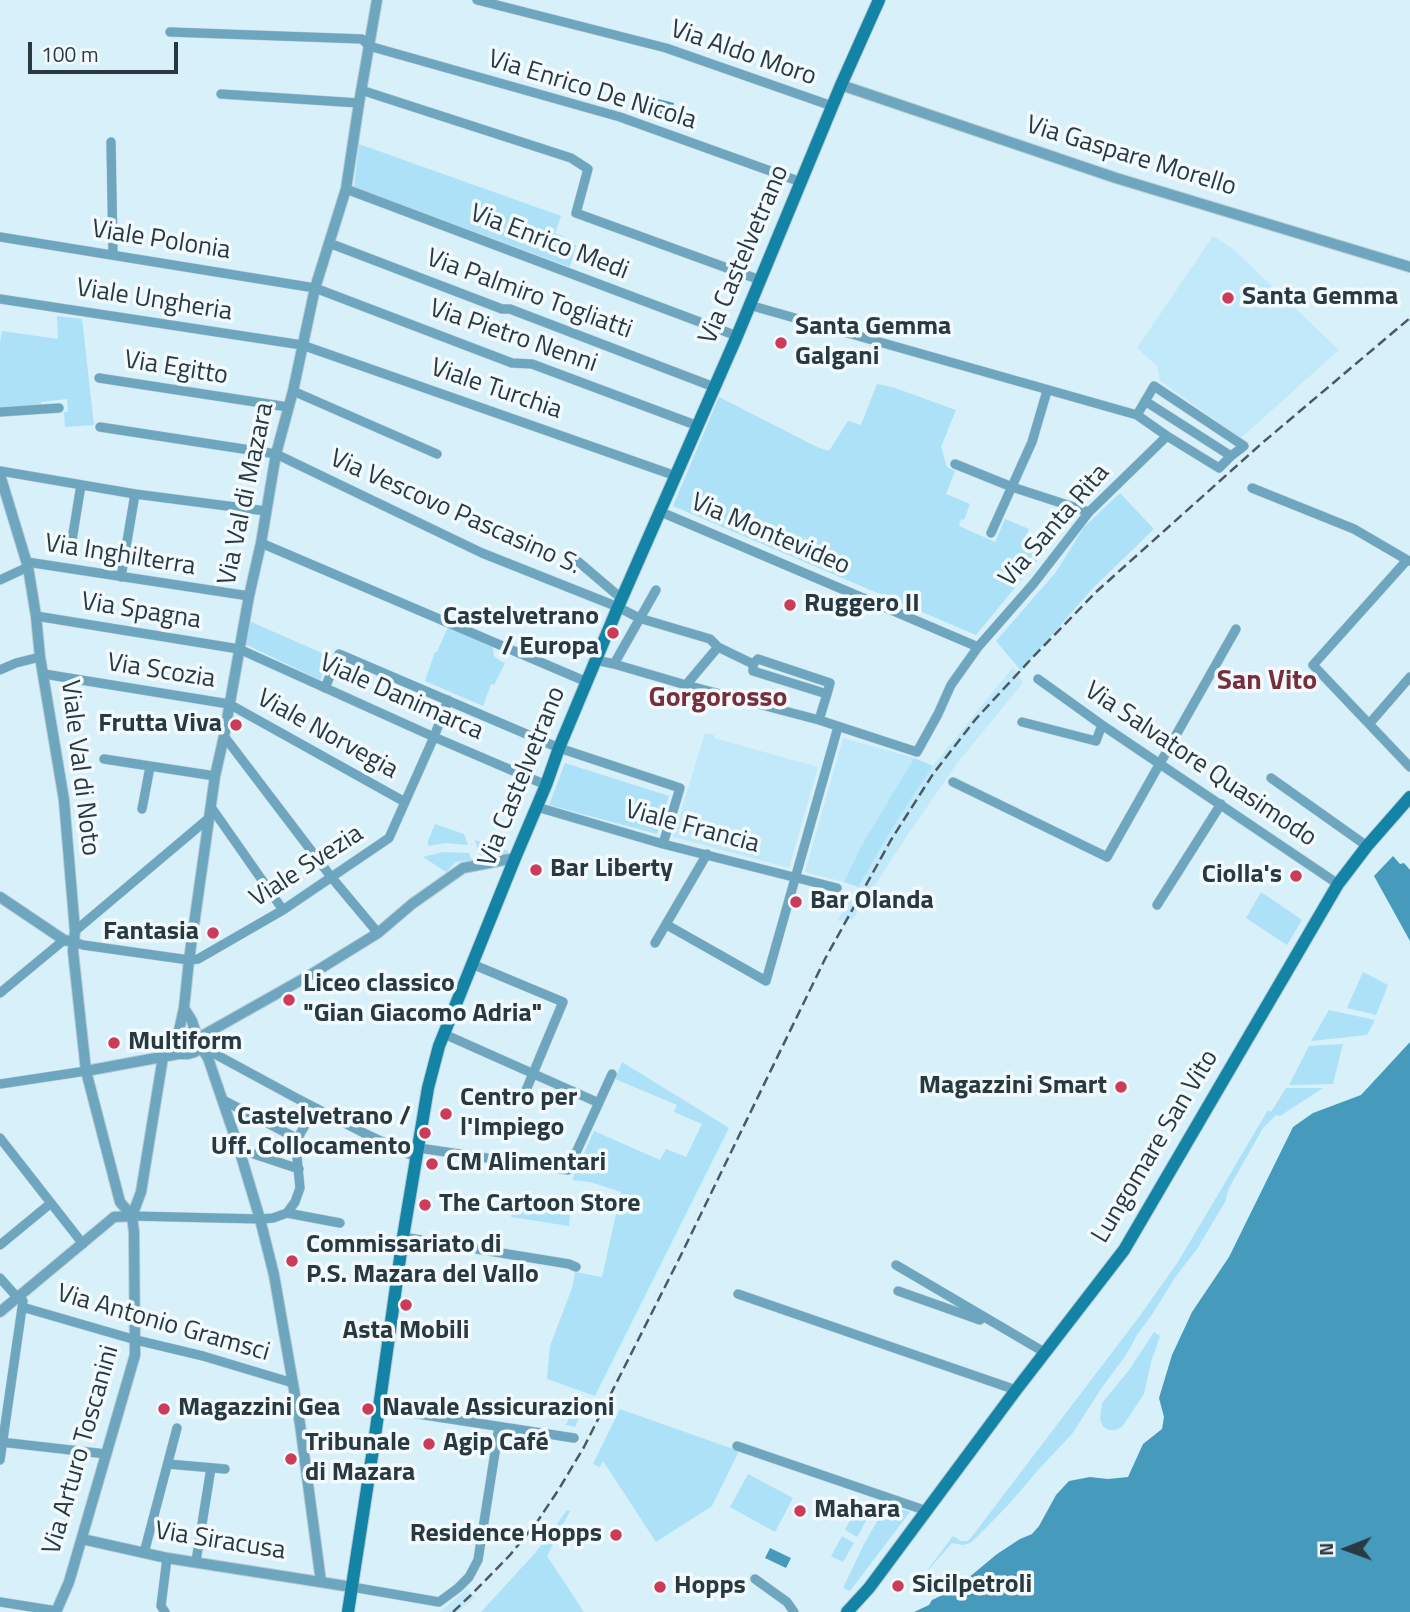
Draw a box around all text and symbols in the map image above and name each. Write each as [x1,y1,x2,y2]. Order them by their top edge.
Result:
street label: Via Aldo Moro [666,14,820,94]
scale bar [32,28,182,72]
text: 100 m [41,38,98,70]
street label: Via Enrico De Nicola [484,44,700,138]
street label: Via Gaspare Morello [1022,110,1240,204]
street label: Via Castelvetrano [693,161,797,349]
street label: Via Enrico Medi [465,198,633,288]
street label: Viale Polonia [89,215,233,267]
street label: Via Palmiro Togliatti [422,243,636,347]
street label: Viale Ungheria [74,273,234,329]
place label: Santa Gemma [1242,282,1398,314]
marker: Santa Gemma [1220,290,1236,306]
street label: Via Pietro Nenni [425,294,601,380]
place label: Santa Gemma Galgani [795,312,951,374]
marker: Santa Gemma Galgani [773,335,789,351]
street label: Via Egitto [122,345,230,393]
street label: Viale Turchia [426,353,566,427]
street label: Via Val di Mazara [212,400,282,588]
street label: Via Vescovo Pascasino S. [325,444,585,582]
street label: Via Santa Rita [993,458,1117,594]
street label: Via Montevideo [686,487,854,583]
street label: Via Inghilterra [42,529,198,583]
street label: Via Spagna [79,587,203,637]
place label: Ruggero II [804,589,920,621]
marker: Ruggero II [782,597,798,613]
place label: Castelvetrano / Europa [443,602,599,664]
marker: Castelvetrano / Europa [605,625,621,641]
street label: Via Scozia [105,648,217,696]
street label: Viale Danimarca [314,648,488,748]
district label: San Vito [1217,665,1317,699]
street label: Via Salvatore Quasimodo [1078,676,1322,854]
street label: Viale Val di Noto [53,678,105,858]
street label: Via Castelvetrano [473,682,573,872]
district label: Gorgorosso [649,682,787,716]
street label: Viale Norvegia [251,683,403,787]
place label: Frutta Viva [98,709,222,741]
marker: Frutta Viva [228,717,244,733]
street label: Viale Francia [621,795,763,861]
street label: Viale Svezia [245,819,369,915]
place label: Bar Liberty [550,854,673,886]
place label: Ciolla's [1202,860,1282,892]
marker: Bar Liberty [528,862,544,878]
marker: Ciolla's [1288,868,1304,884]
place label: Bar Olanda [810,886,934,918]
marker: Bar Olanda [788,894,804,910]
place label: Fantasia [103,917,199,949]
marker: Fantasia [205,925,221,941]
place label: Liceo classico "Gian Giacomo Adria" [303,969,542,1030]
marker: Liceo classico "Gian Giacomo Adria" [281,992,297,1008]
place label: Multiform [128,1027,242,1059]
marker: Multiform [106,1035,122,1051]
street label: Lungomare San Vito [1086,1045,1226,1249]
place label: Magazzini Smart [919,1071,1107,1103]
marker: Magazzini Smart [1113,1079,1129,1095]
place label: Centro per l'Impiego [460,1083,577,1144]
place label: Castelvetrano / Uff. Collocamento [211,1102,411,1164]
marker: Centro per l'Impiego [438,1106,454,1122]
marker: Castelvetrano / Uff. Collocamento [417,1125,433,1141]
place label: CM Alimentari [446,1148,606,1180]
marker: CM Alimentari [424,1156,440,1172]
place label: The Cartoon Store [439,1189,641,1221]
marker: The Cartoon Store [417,1197,433,1213]
place label: Commissariato di P.S. Mazara del Vallo [306,1230,539,1292]
marker: Commissariato di P.S. Mazara del Vallo [284,1253,300,1269]
street label: Via Antonio Gramsci [53,1279,273,1369]
marker: Asta Mobili [398,1297,414,1313]
place label: Asta Mobili [343,1316,469,1348]
street label: Via Arturo Toscanini [37,1342,127,1558]
place label: Magazzini Gea [178,1393,340,1425]
place label: Navale Assicurazioni [382,1393,614,1425]
marker: Magazzini Gea [156,1401,172,1417]
marker: Navale Assicurazioni [360,1401,376,1417]
place label: Tribunale di Mazara [305,1428,415,1490]
place label: Agip Café [443,1428,549,1460]
marker: Agip Café [421,1436,437,1452]
marker: Tribunale di Mazara [283,1451,299,1467]
place label: Mahara [814,1495,900,1527]
marker: Mahara [792,1503,808,1519]
north arrow [1312,1514,1382,1584]
street label: Via Siracusa [153,1516,287,1568]
place label: Residence Hopps [410,1519,602,1551]
marker: Residence Hopps [608,1527,624,1543]
text: N [1311,1543,1340,1556]
place label: Sicilpetroli [912,1570,1032,1602]
place label: Hopps [674,1571,746,1603]
marker: Sicilpetroli [890,1578,906,1594]
marker: Hopps [652,1579,668,1595]

